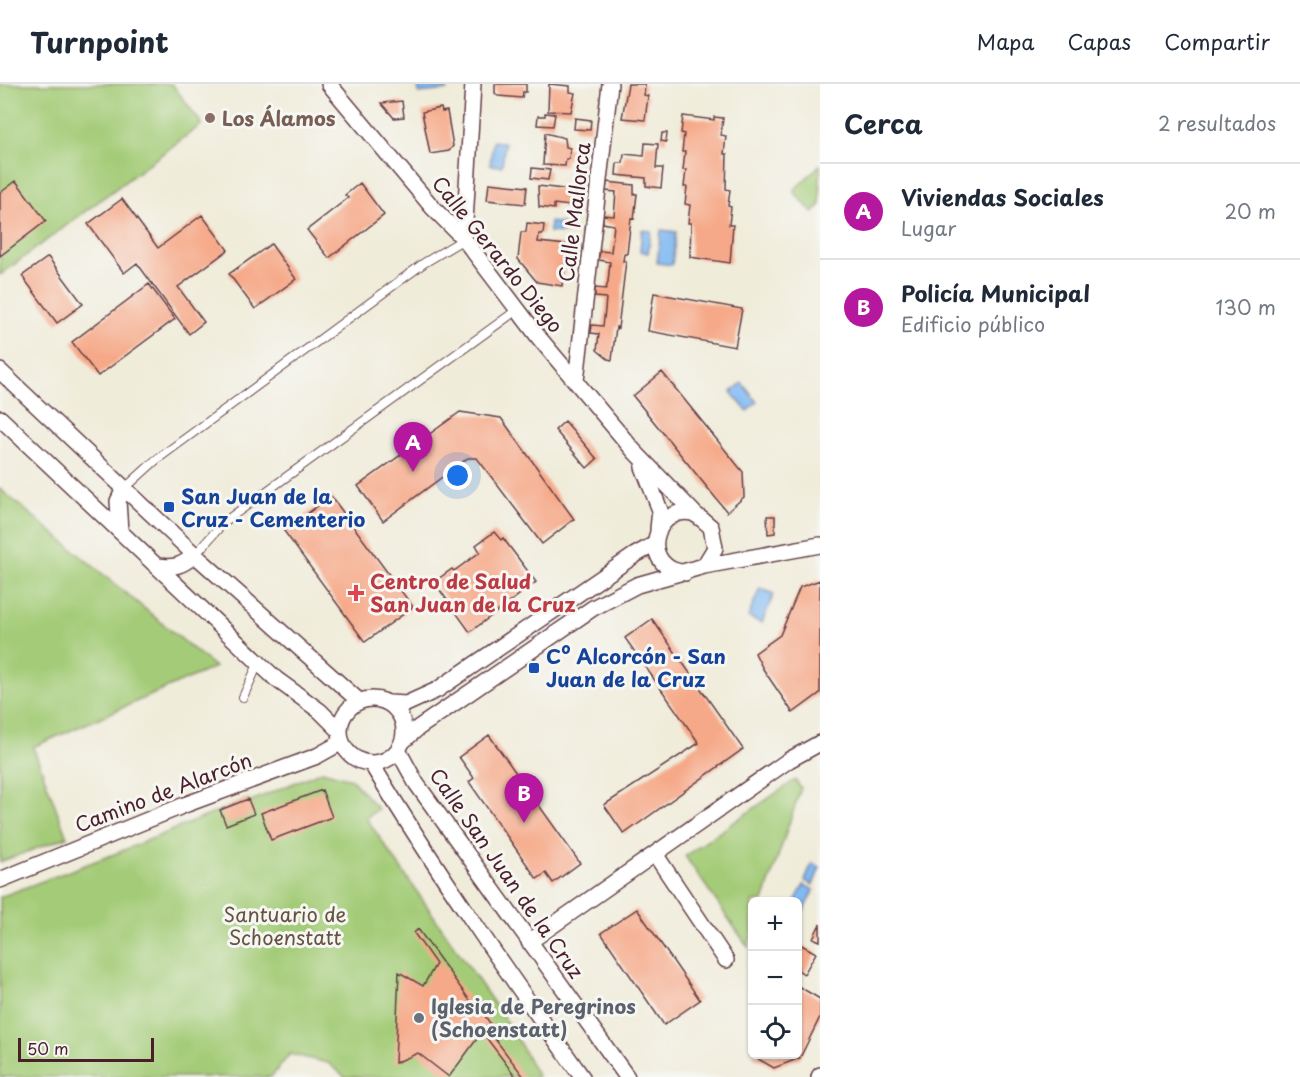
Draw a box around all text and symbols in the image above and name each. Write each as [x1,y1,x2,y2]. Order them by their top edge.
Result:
text: Turnpoint [30,20,169,63]
text: Mapa [977,25,1035,57]
text: Capas [1068,25,1131,57]
text: Compartir [1164,25,1270,57]
place label: Los Álamos [222,103,336,133]
text: Cerca [844,104,923,143]
text: 2 resultados [1158,108,1276,138]
marker: Los Álamos [203,111,217,125]
street label: Calle Mallorca [551,140,598,284]
street label: Calle Gerardo Diego [425,169,571,339]
text: Viviendas Sociales [901,180,1104,213]
text: A [856,196,871,226]
text: 20 m [1224,196,1276,226]
text: Lugar [901,213,956,243]
text: Policía Municipal [901,276,1090,309]
text: B [857,292,870,322]
text: 130 m [1216,292,1276,322]
text: Edificio público [901,309,1045,339]
pin: A [394,422,432,472]
your location [443,461,472,490]
place label: San Juan de la Cruz - Cementerio [181,481,365,534]
marker: San Juan de la Cruz - Cementerio [162,500,176,514]
place label: Centro de Salud San Juan de la Cruz [370,566,576,619]
marker: Centro de Salud San Juan de la Cruz [347,584,365,602]
place label: Cº Alcorcón - San Juan de la Cruz [546,641,726,694]
marker: Cº Alcorcón - San Juan de la Cruz [527,661,541,675]
street label: Camino de Alarcón [70,744,256,840]
street label: Calle San Juan de la Cruz [423,762,591,984]
pin: B [504,774,544,823]
map controls [748,897,802,1059]
button: + [748,897,802,951]
park label: Santuario de Schoenstatt [224,899,347,952]
button: − [748,951,802,1005]
place label: Iglesia de Peregrinos (Schoenstatt) [431,991,636,1044]
button: locate [748,1005,802,1059]
marker: Iglesia de Peregrinos (Schoenstatt) [412,1011,426,1025]
scale bar [18,1035,154,1062]
text: 50 m [27,1036,68,1060]

